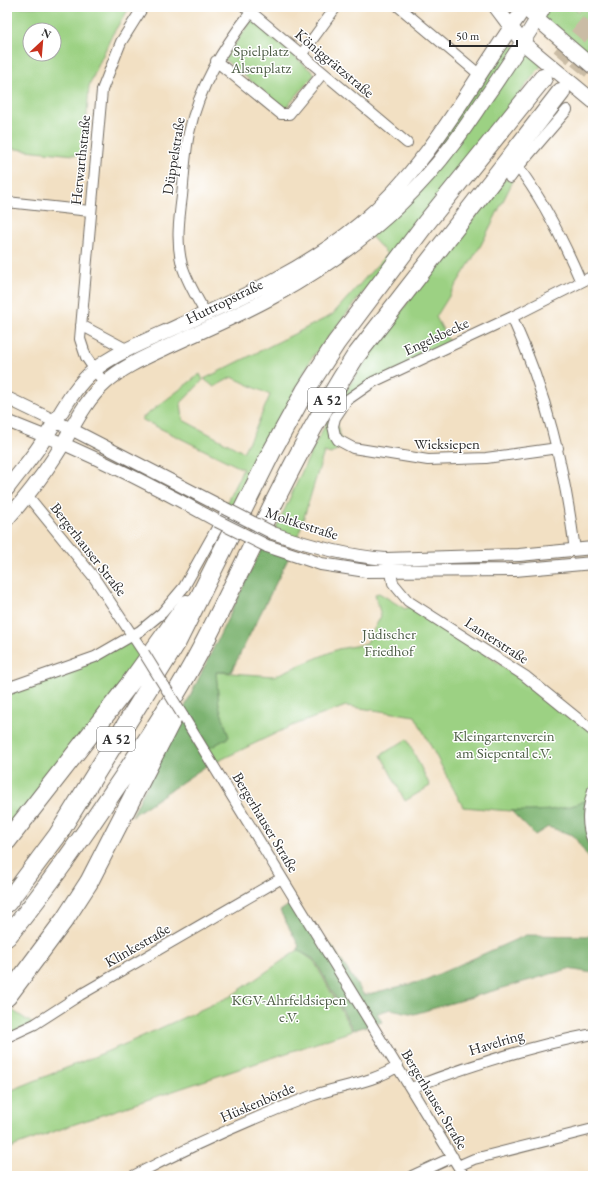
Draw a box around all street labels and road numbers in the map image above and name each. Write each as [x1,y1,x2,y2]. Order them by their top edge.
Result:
street label: Königgrätzstraße [292,24,379,102]
street label: Herwarthstraße [66,114,94,206]
street label: Düppelstraße [158,116,189,196]
street label: Huttropstraße [182,274,266,328]
street label: Engelsbecke [400,313,472,359]
road number: A 52 [308,388,346,412]
street label: Wieksiepen [414,434,480,453]
street label: Bergerhauser Straße [47,498,132,600]
street label: Moltkestraße [263,502,341,544]
street label: Lanterstraße [462,612,533,668]
road number: A 52 [97,727,135,751]
street label: Bergerhauser Straße [229,768,303,876]
street label: Klinkestraße [101,919,173,971]
street label: Havelring [466,1025,526,1059]
street label: Bergerhauser Straße [398,1045,472,1153]
street label: Hüskenbörde [217,1078,297,1126]

